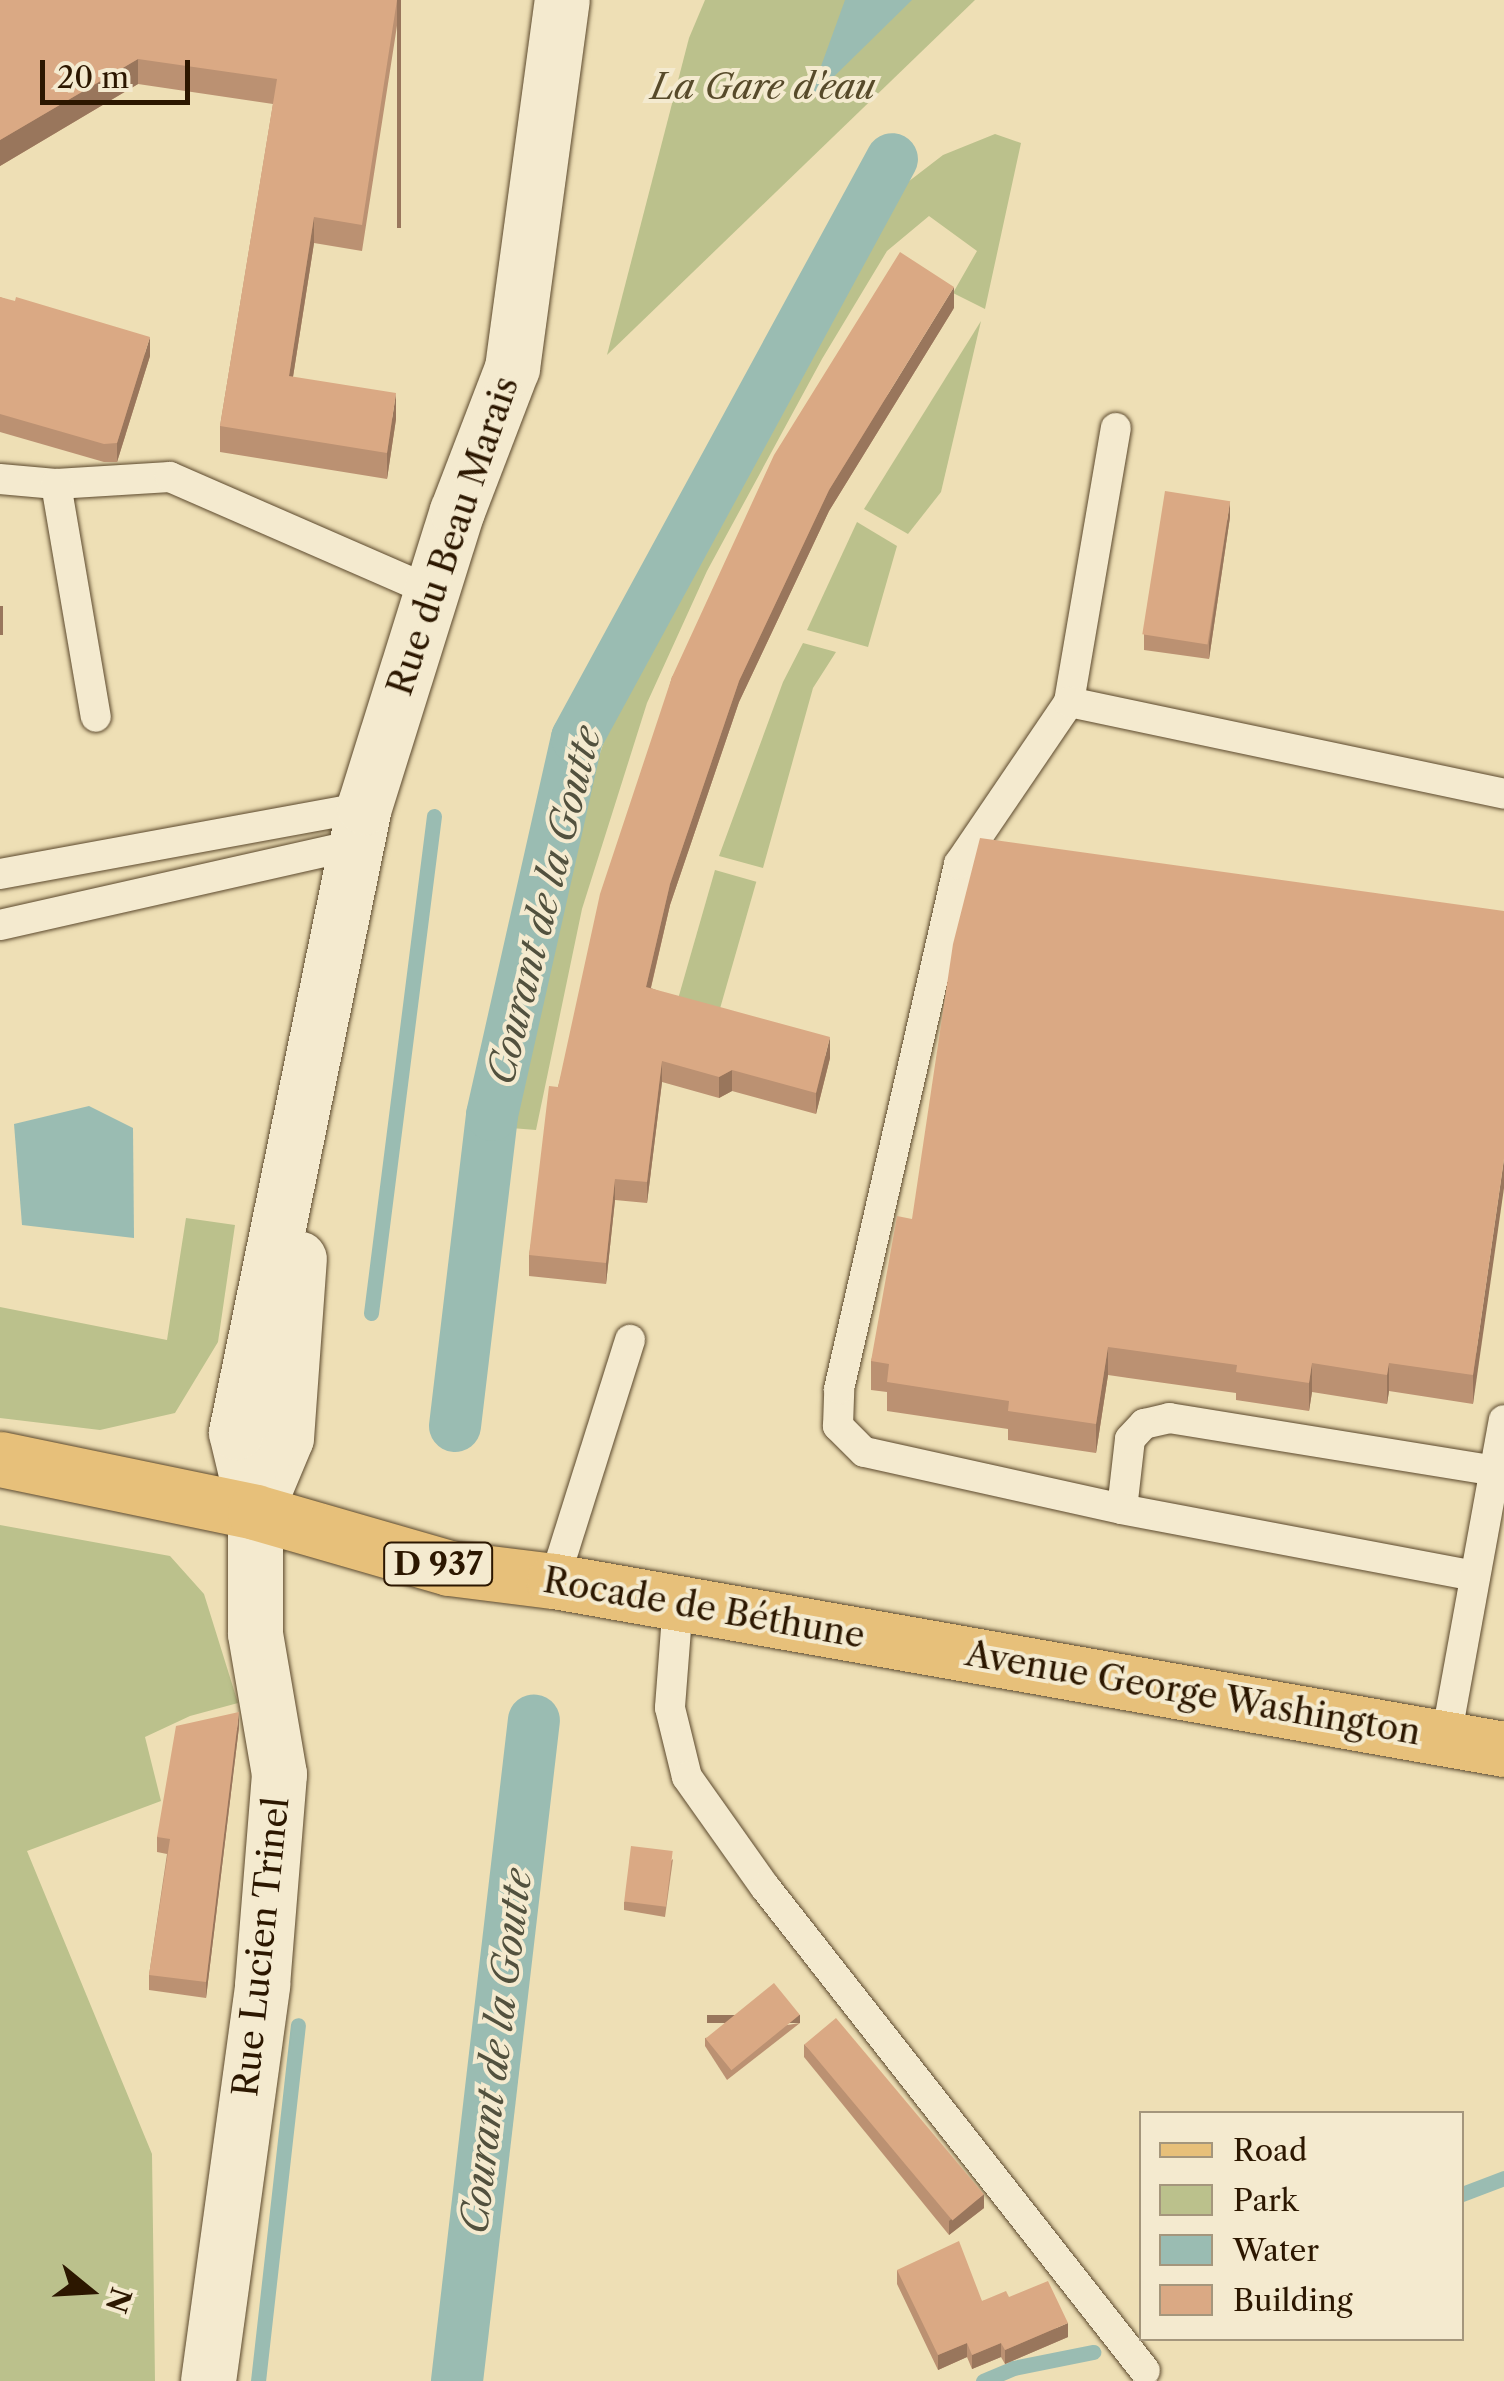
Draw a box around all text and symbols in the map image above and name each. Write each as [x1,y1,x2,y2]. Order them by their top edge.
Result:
scale bar [45,40,195,102]
text: 20 m [57,59,129,96]
park label: La Gare d'eau [651,66,875,108]
street label: Rue du Beau Marais [379,371,527,701]
water label: Courant de la Goutte [477,721,611,1089]
road number: D 937 [383,1537,493,1591]
street label: Rocade de Béthune [540,1559,868,1657]
street label: Avenue George Washington [962,1632,1424,1754]
street label: Rue Lucien Trinel [224,1795,298,2099]
water label: Courant de la Goutte [451,1866,541,2236]
legend [1139,2111,1464,2341]
text: Road [1233,2132,1307,2169]
text: Park [1233,2182,1298,2219]
text: Water [1233,2232,1319,2269]
north arrow [40,2241,140,2341]
text: Building [1233,2282,1353,2319]
text: N [99,2283,138,2317]

